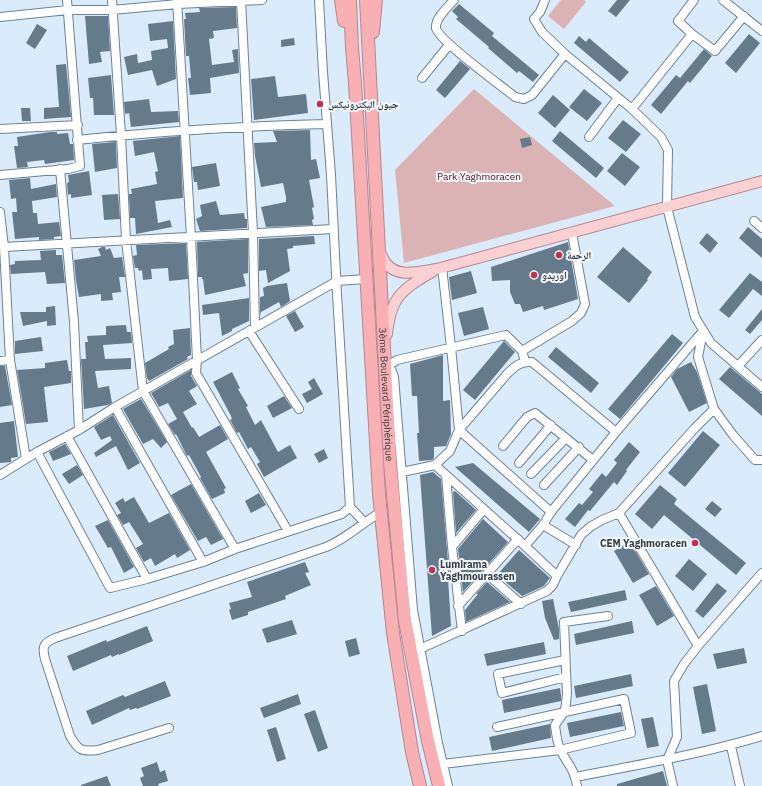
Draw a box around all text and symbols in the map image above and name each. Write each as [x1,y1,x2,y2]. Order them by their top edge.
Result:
place label: جيون اليكترونيكس [328,98,399,111]
marker: جيون اليكترونيكس [315,99,325,109]
park label: Park Yaghmoracen [437,170,521,183]
place label: الرحمة [567,249,591,262]
marker: الرحمة [554,250,564,260]
place label: اوريدو [542,269,567,282]
marker: اوريدو [529,270,539,280]
street label: 3ème Boulevard Périphérique [376,327,396,462]
place label: CEM Yaghmoracen [600,537,687,550]
marker: CEM Yaghmoracen [690,538,700,548]
place label: Lumirama Yaghmourassen [440,558,515,583]
marker: Lumirama Yaghmourassen [427,565,437,575]

